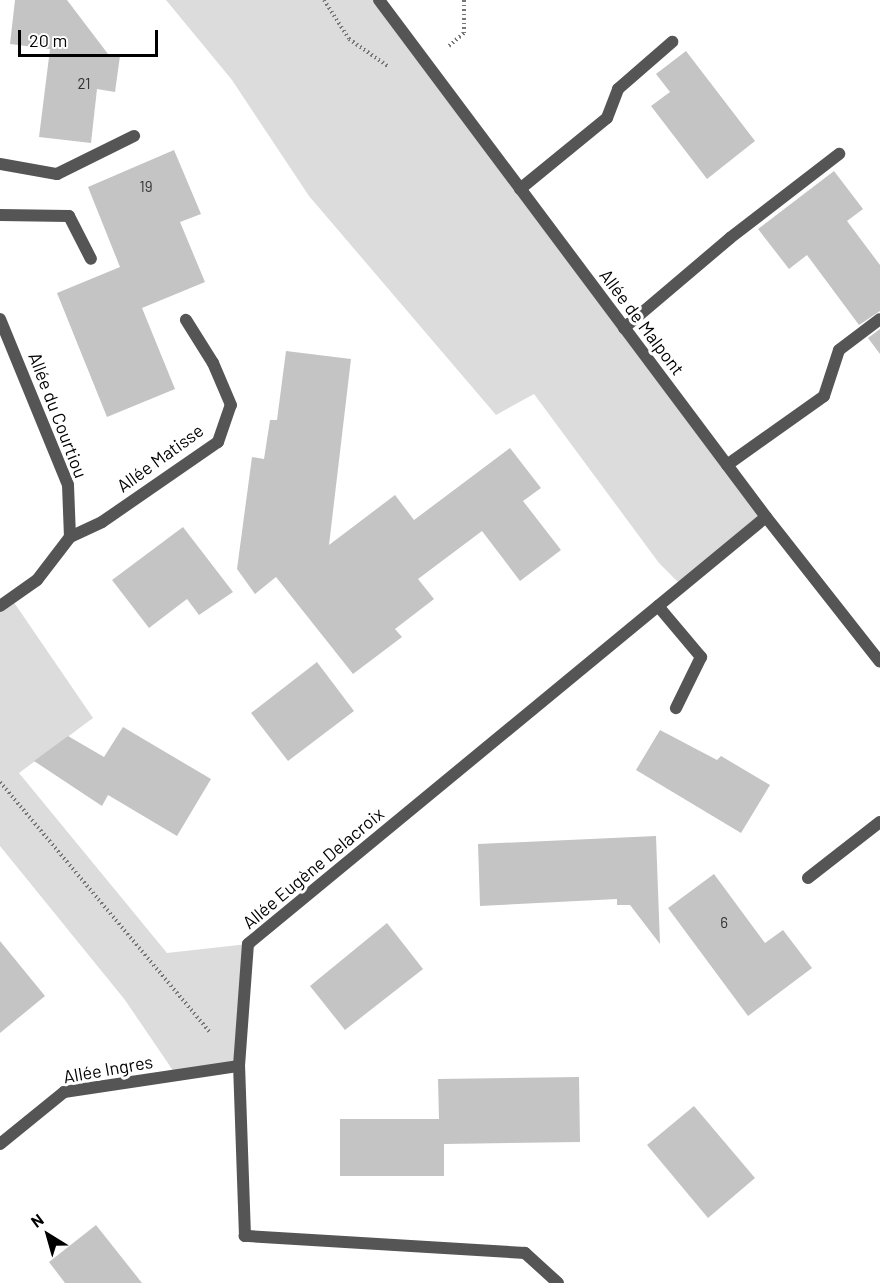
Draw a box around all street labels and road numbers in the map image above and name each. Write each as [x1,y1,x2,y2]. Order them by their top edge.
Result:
street label: Allée de Malpont [595,265,689,379]
street label: Allée du Courtiou [24,349,92,481]
street label: Allée Matisse [112,419,208,497]
street label: Allée Eugène Delacroix [238,803,388,933]
street label: Allée Ingres [62,1051,154,1087]

